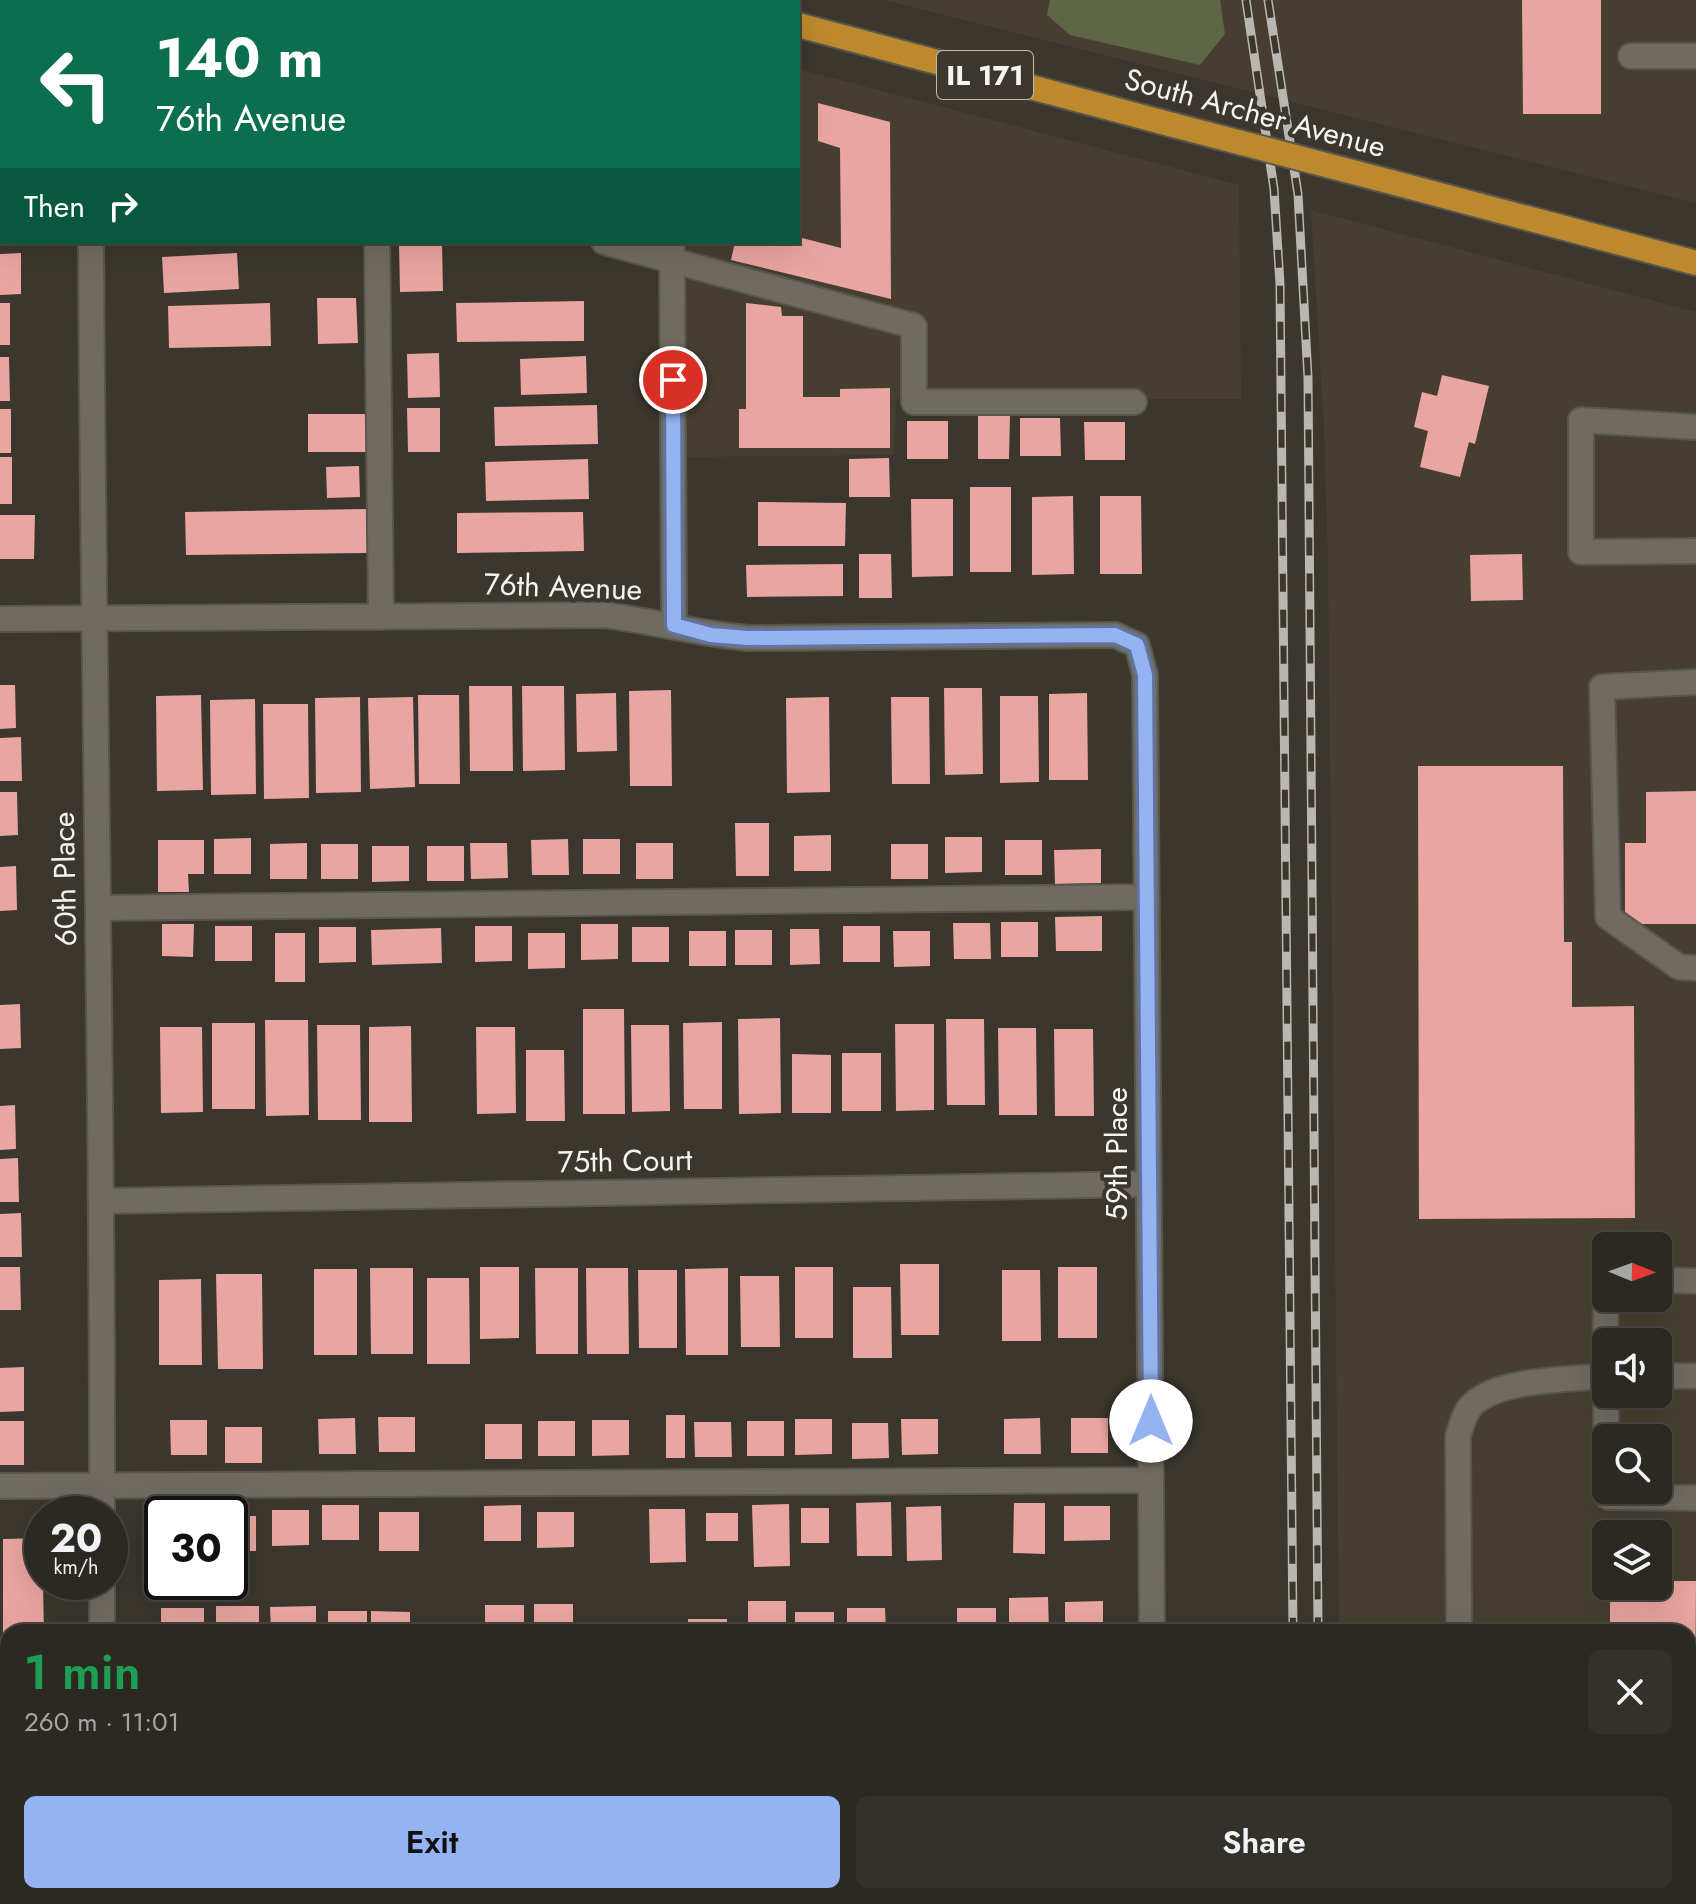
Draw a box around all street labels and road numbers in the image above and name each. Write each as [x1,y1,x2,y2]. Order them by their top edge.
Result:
road number: IL 171 [937,51,1033,99]
street label: South Archer Avenue [1120,57,1390,168]
street label: 76th Avenue [483,562,643,611]
street label: 60th Place [42,811,87,947]
street label: 59th Place [1095,1087,1138,1221]
street label: 75th Court [557,1138,694,1183]

